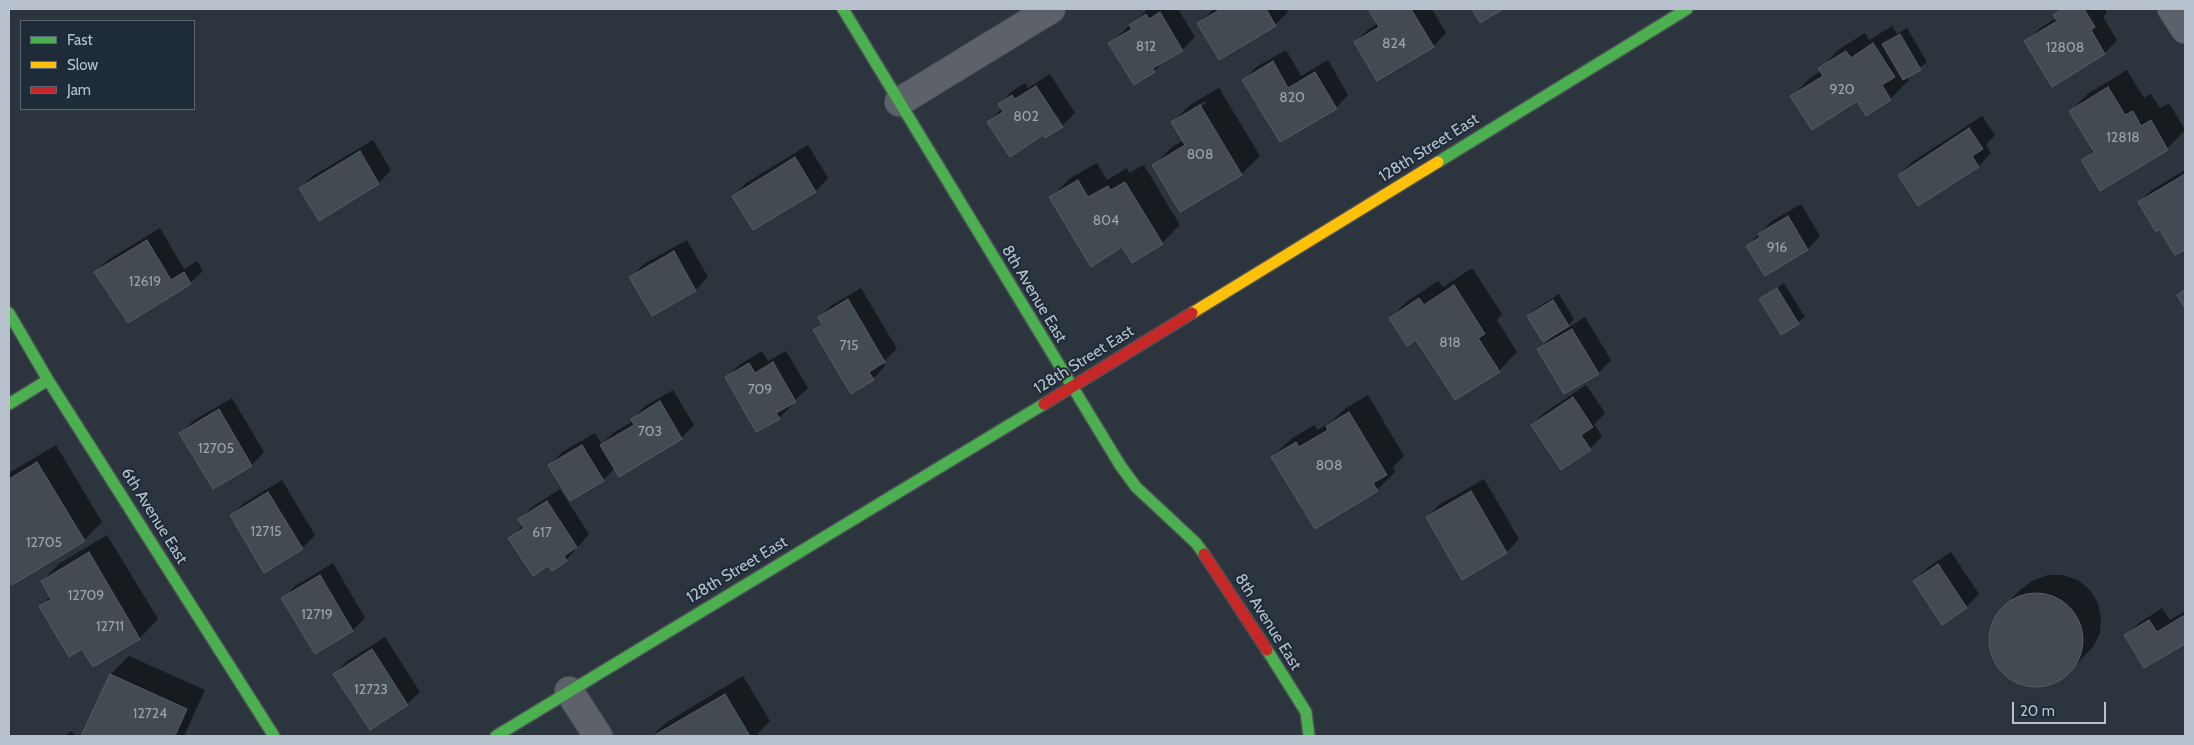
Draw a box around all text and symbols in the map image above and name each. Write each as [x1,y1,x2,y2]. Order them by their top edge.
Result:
legend [20,20,195,110]
text: Fast [67,31,92,49]
house number: 824 [1382,36,1406,52]
house number: 812 [1136,39,1156,55]
house number: 12808 [2046,40,2084,56]
text: Slow [67,56,98,74]
text: Jam [67,81,91,99]
house number: 920 [1829,82,1855,98]
house number: 820 [1279,90,1305,106]
house number: 802 [1013,109,1039,125]
street label: 128th Street East [1375,110,1483,186]
house number: 12818 [2106,130,2140,146]
house number: 808 [1187,147,1213,163]
house number: 804 [1093,213,1119,229]
house number: 916 [1767,240,1787,256]
street label: 8th Avenue East [997,242,1071,346]
house number: 12619 [129,274,161,290]
street label: 128th Street East [1030,322,1138,398]
house number: 818 [1439,335,1461,351]
house number: 715 [839,338,859,354]
house number: 709 [748,382,772,398]
house number: 703 [638,424,662,440]
house number: 12705 [198,441,234,457]
house number: 808 [1316,458,1342,474]
street label: 6th Avenue East [117,464,191,568]
house number: 12715 [250,524,282,540]
house number: 617 [532,525,552,541]
street label: 128th Street East [683,532,791,608]
house number: 12705 [26,535,62,551]
street label: 8th Avenue East [1231,570,1305,674]
house number: 12709 [68,588,104,604]
house number: 12719 [301,607,333,623]
house number: 12711 [96,619,124,635]
house number: 12723 [354,682,388,698]
scale bar [2014,692,2108,724]
text: 20 m [2020,702,2055,720]
house number: 12724 [133,706,167,722]

